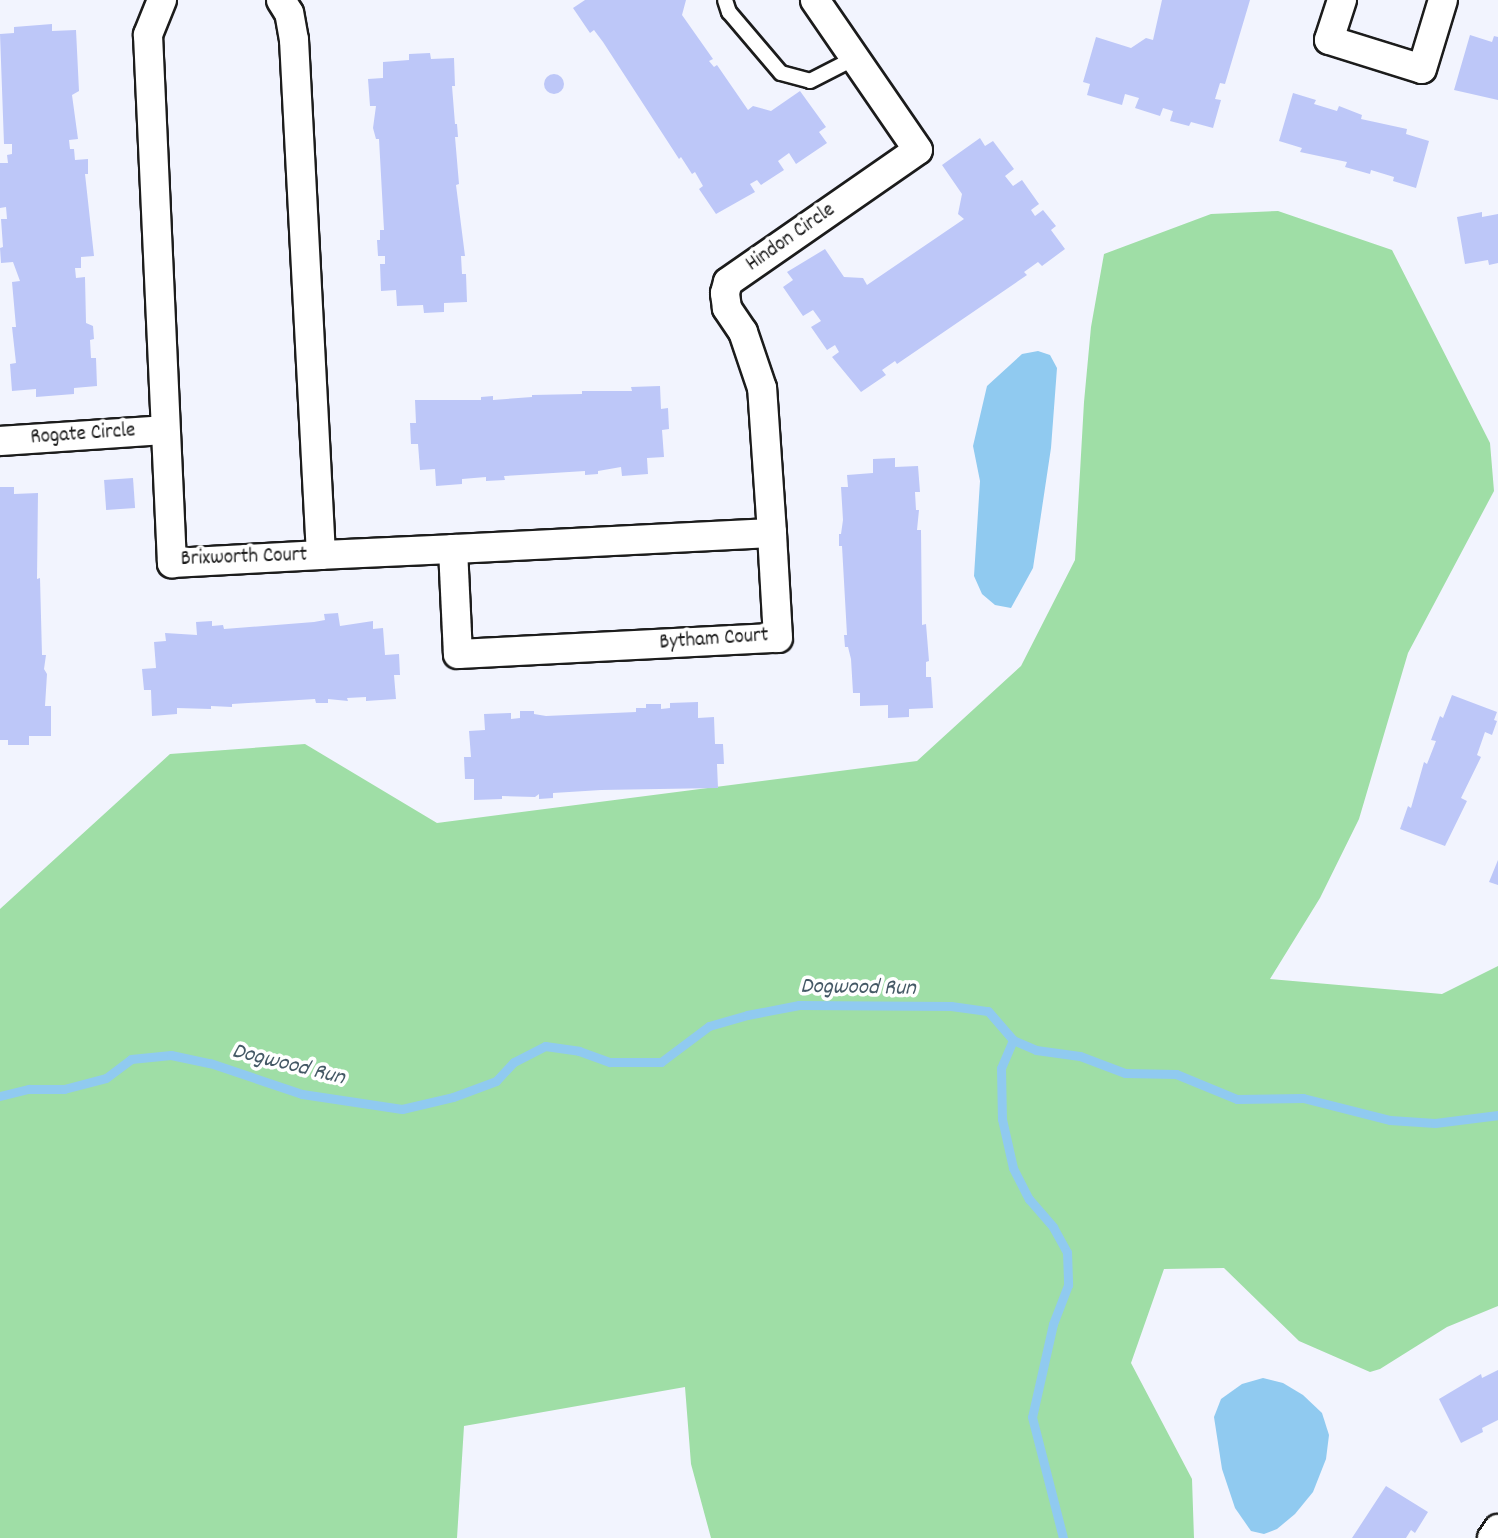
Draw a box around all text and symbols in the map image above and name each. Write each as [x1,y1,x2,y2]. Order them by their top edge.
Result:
street label: Hindon Circle [742,198,840,278]
street label: Rogate Circle [30,419,136,451]
street label: Brixworth Court [180,543,308,573]
street label: Bytham Court [659,624,769,656]
water label: Dogwood Run [800,974,916,1004]
water label: Dogwood Run [229,1039,347,1093]

